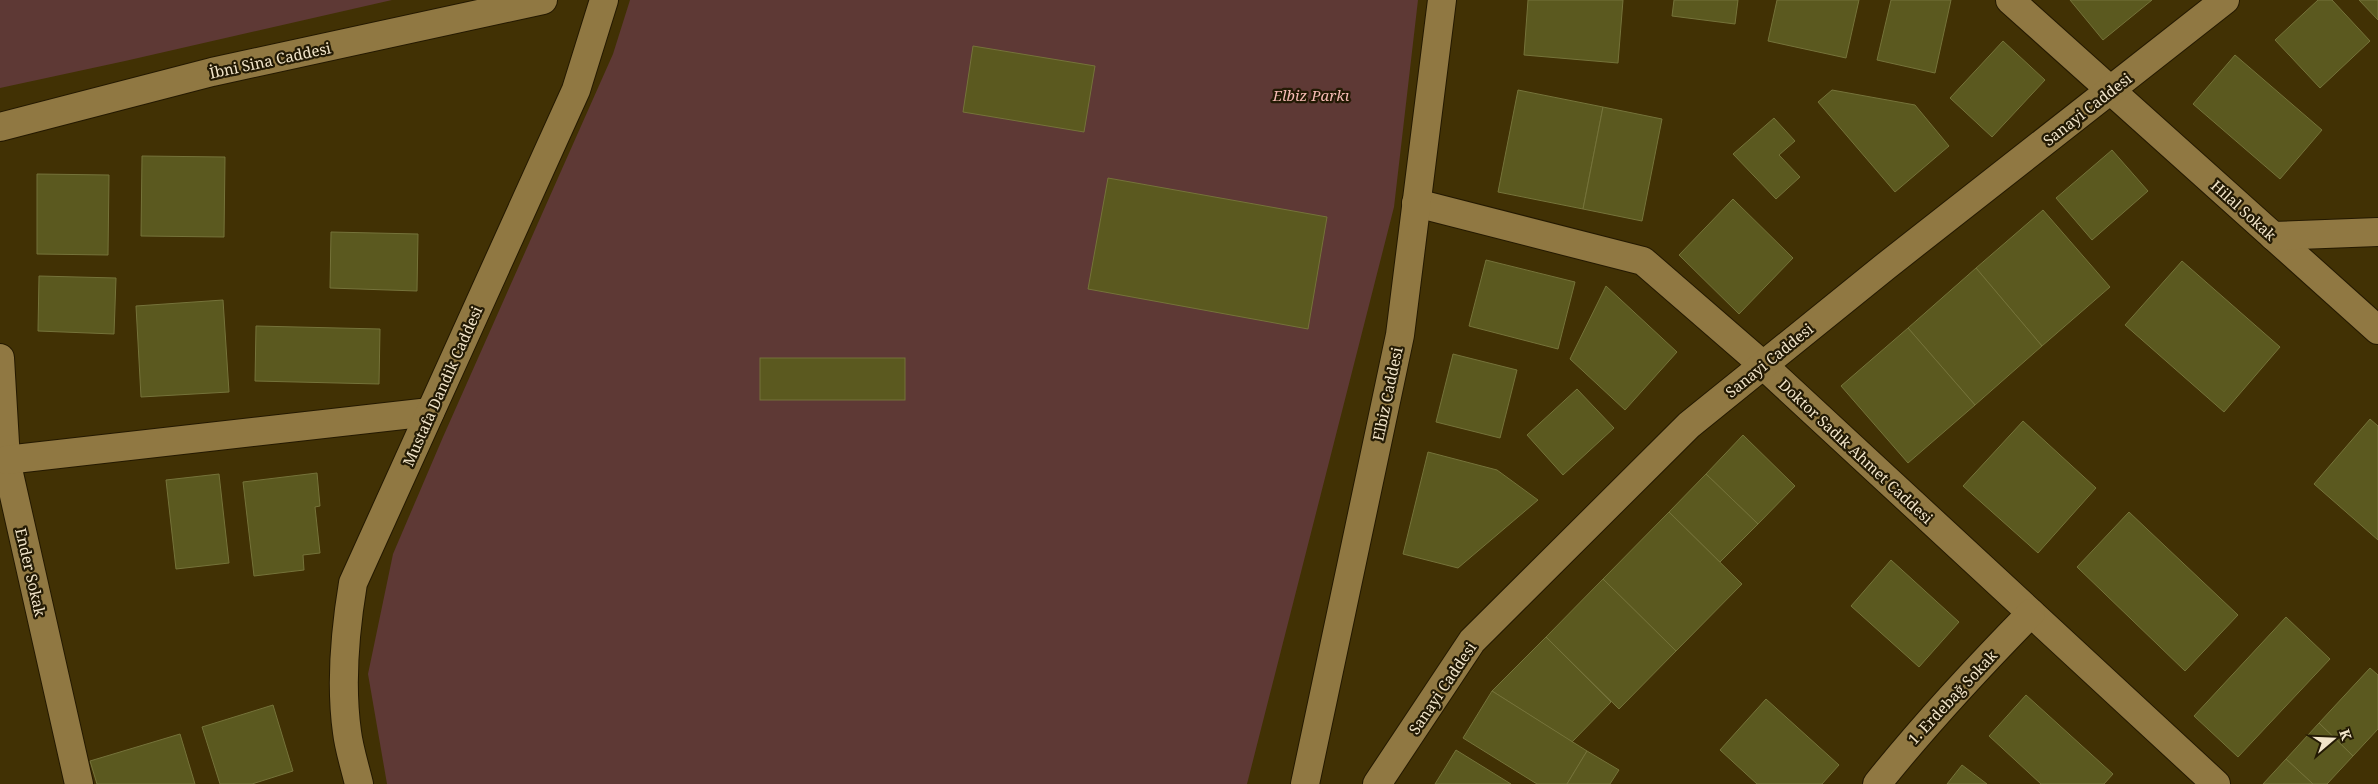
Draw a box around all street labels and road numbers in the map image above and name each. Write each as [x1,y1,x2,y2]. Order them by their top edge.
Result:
street label: İbni Sina Caddesi [207,37,333,83]
street label: Sanayi Caddesi [2039,68,2136,150]
street label: Hilal Sokak [2207,175,2281,245]
street label: Mustafa Dandik Caddesi [398,303,486,469]
street label: Sanayi Caddesi [1721,318,1817,402]
street label: Elbiz Caddesi [1367,345,1407,443]
street label: Doktor Sadık Ahmet Caddesi [1775,374,1937,528]
street label: Ender Sokak [11,526,51,618]
street label: Sanayi Caddesi [1404,638,1480,738]
street label: 1. Erdebağ Sokak [1903,645,2001,748]

